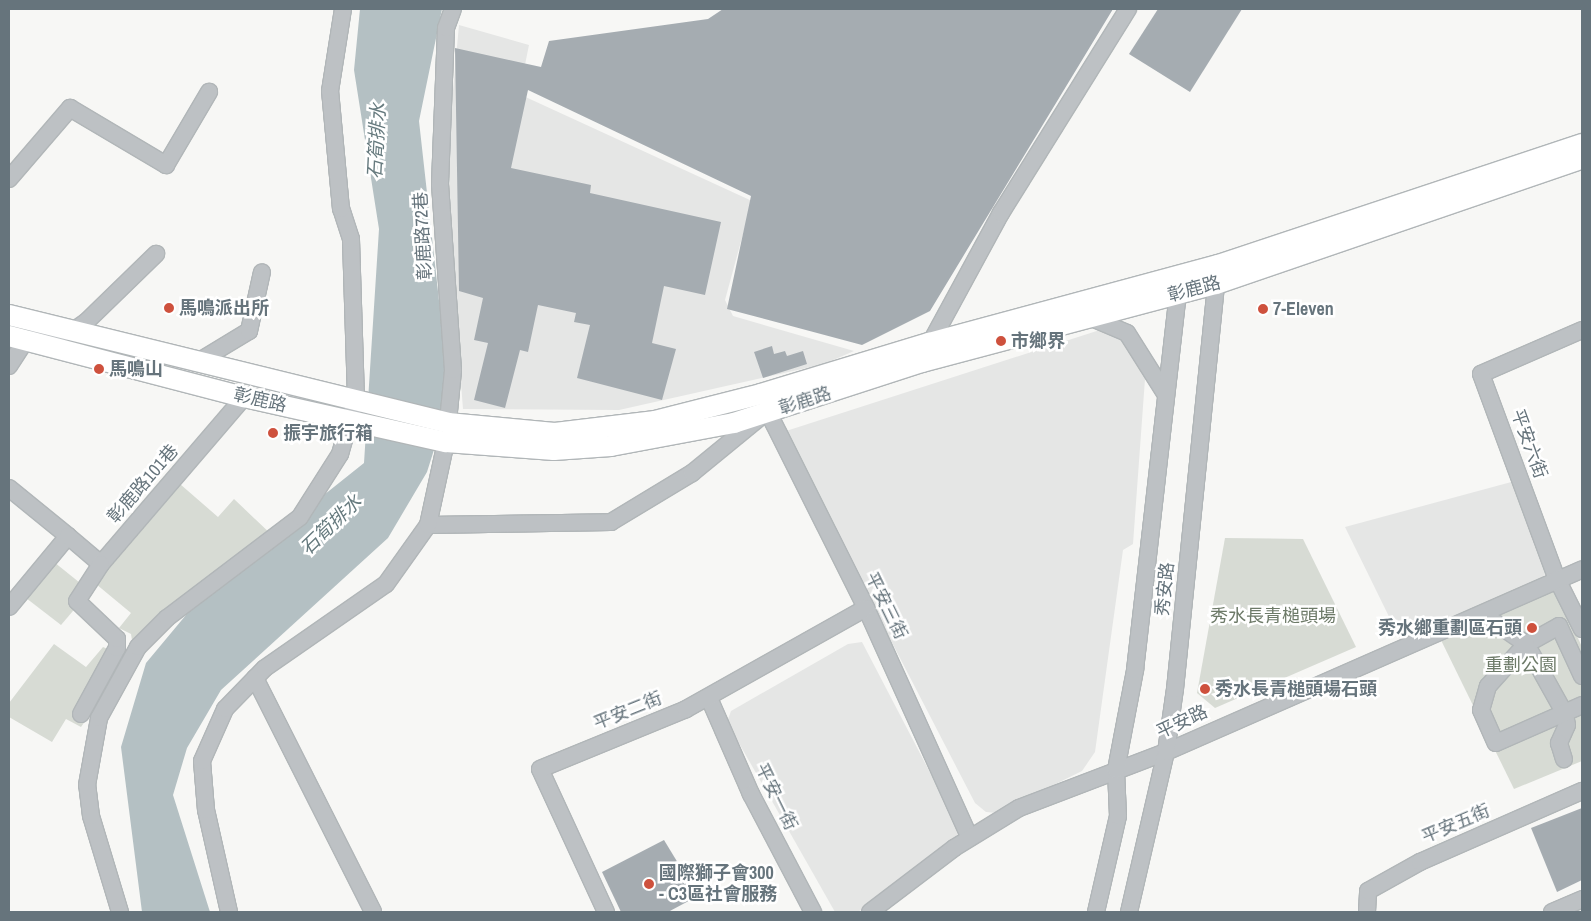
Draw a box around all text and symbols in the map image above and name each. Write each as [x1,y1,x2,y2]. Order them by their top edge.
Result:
water label: 石筍排水 [364,102,390,180]
street label: 彰鹿路72巷 [410,191,436,281]
street label: 彰鹿路 [1165,272,1223,306]
place label: 馬鳴派出所 [179,297,269,319]
place label: 7-Eleven [1273,298,1334,320]
marker: 馬鳴派出所 [163,302,175,314]
marker: 7-Eleven [1257,303,1269,315]
place label: 市鄉界 [1011,330,1065,352]
marker: 市鄉界 [995,335,1007,347]
place label: 馬鳴山 [109,358,163,380]
marker: 馬鳴山 [93,363,105,375]
street label: 彰鹿路 [776,382,834,420]
street label: 彰鹿路 [231,383,289,417]
street label: 平安六街 [1507,406,1551,482]
place label: 振宇旅行箱 [283,422,373,444]
marker: 振宇旅行箱 [267,427,279,439]
street label: 彰鹿路101巷 [103,440,183,528]
water label: 石筍排水 [296,490,366,560]
street label: 秀安路 [1151,561,1179,617]
street label: 平安三街 [861,569,911,643]
park label: 秀水長青槌頭場 [1210,605,1336,627]
place label: 秀水鄉重劃區石頭 [1378,617,1522,639]
marker: 秀水鄉重劃區石頭 [1526,622,1538,634]
park label: 重劃公園 [1485,654,1557,676]
place label: 秀水長青槌頭場石頭 [1215,678,1377,700]
marker: 秀水長青槌頭場石頭 [1199,683,1211,695]
street label: 平安二街 [591,688,665,734]
street label: 平安路 [1153,701,1211,743]
street label: 平安一街 [751,760,801,834]
street label: 平安五街 [1419,800,1493,848]
place label: 國際獅子會300 - C3區社會服務 [659,863,777,906]
marker: 國際獅子會300 - C3區社會服務 [643,878,655,890]

